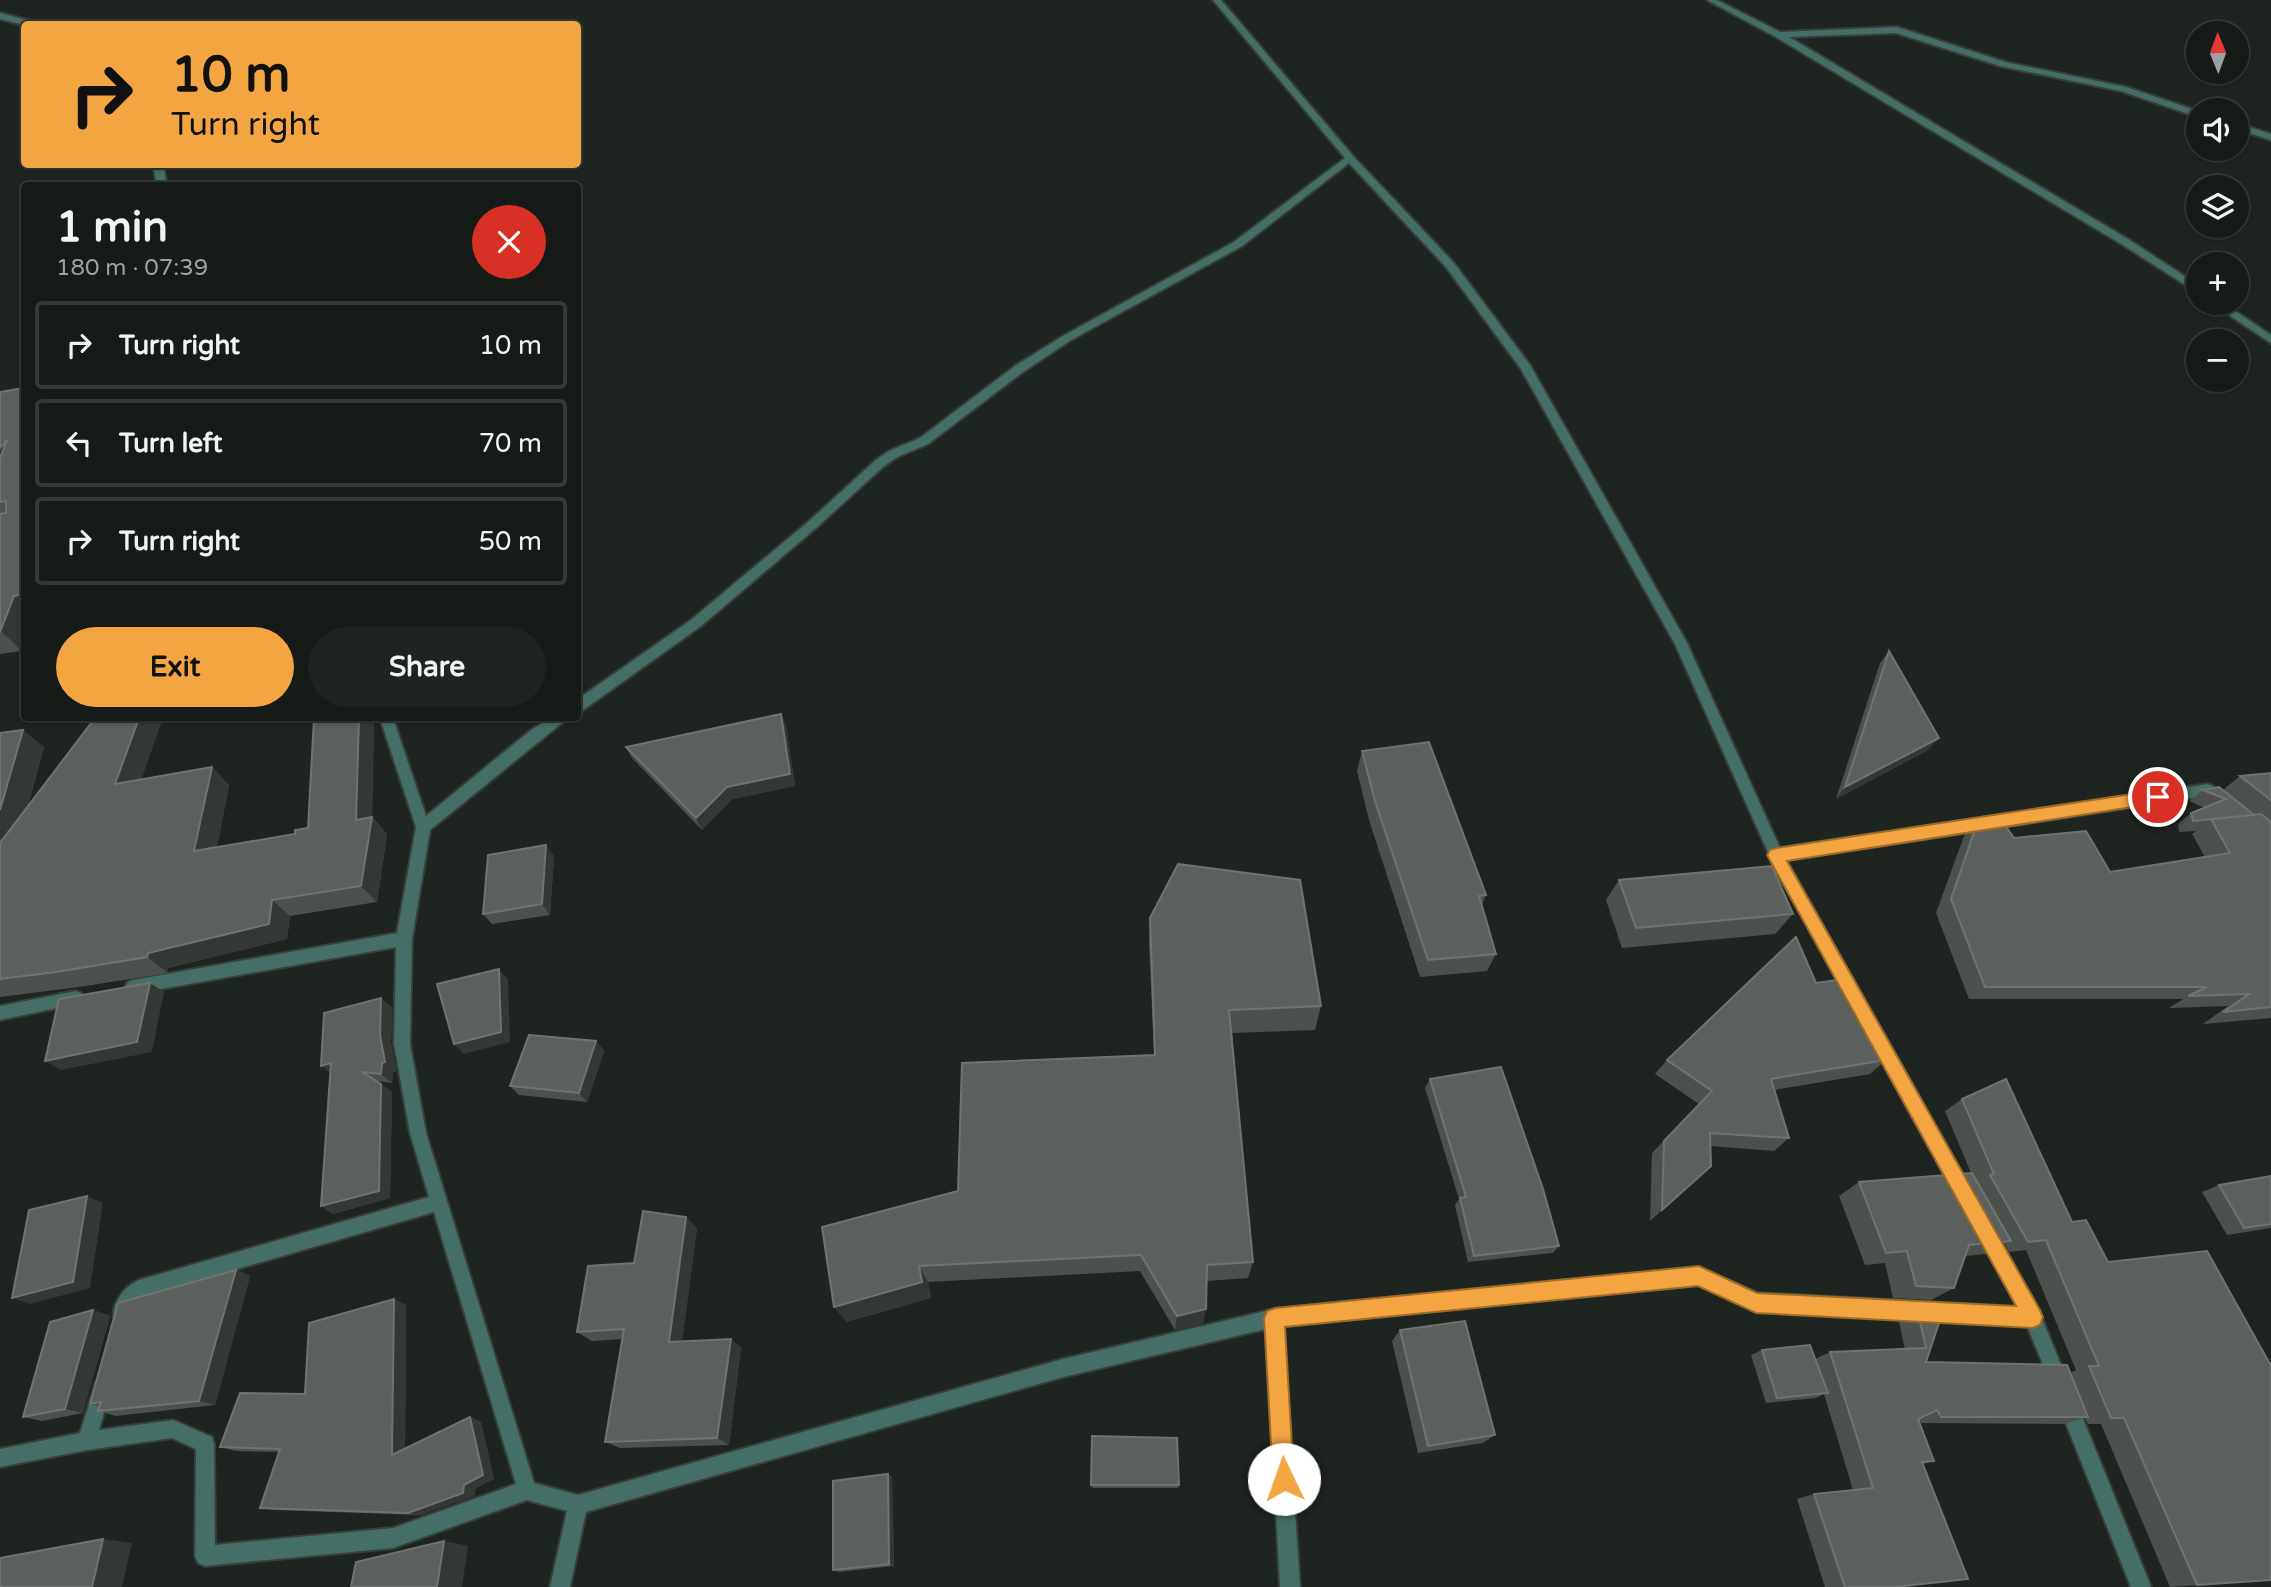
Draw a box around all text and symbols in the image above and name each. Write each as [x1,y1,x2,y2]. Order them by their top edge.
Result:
north arrow [2186,21,2249,84]
map controls [2186,21,2249,392]
text: 10 m [171,46,290,105]
icon: right [56,49,147,140]
button: sound [2186,98,2249,161]
text: Turn right [171,106,320,144]
button: layers [2186,175,2249,238]
text: 1 min [56,202,168,253]
button: close [472,205,546,279]
button: + [2186,252,2249,315]
text: 180 m · 07:39 [56,254,208,282]
icon: right [60,326,98,364]
button: − [2186,329,2249,392]
text: Turn right [119,330,240,361]
text: 10 m [479,330,542,361]
icon: left [60,424,98,462]
text: Turn left [119,428,222,459]
text: 70 m [479,428,542,459]
icon: right [60,522,98,560]
text: Turn right [119,526,240,557]
text: 50 m [479,526,542,557]
button: Exit [56,627,294,707]
button: Share [308,627,546,707]
pin [2128,767,2188,827]
icon: arrive [2139,778,2177,816]
position arrow [1247,1442,1321,1516]

